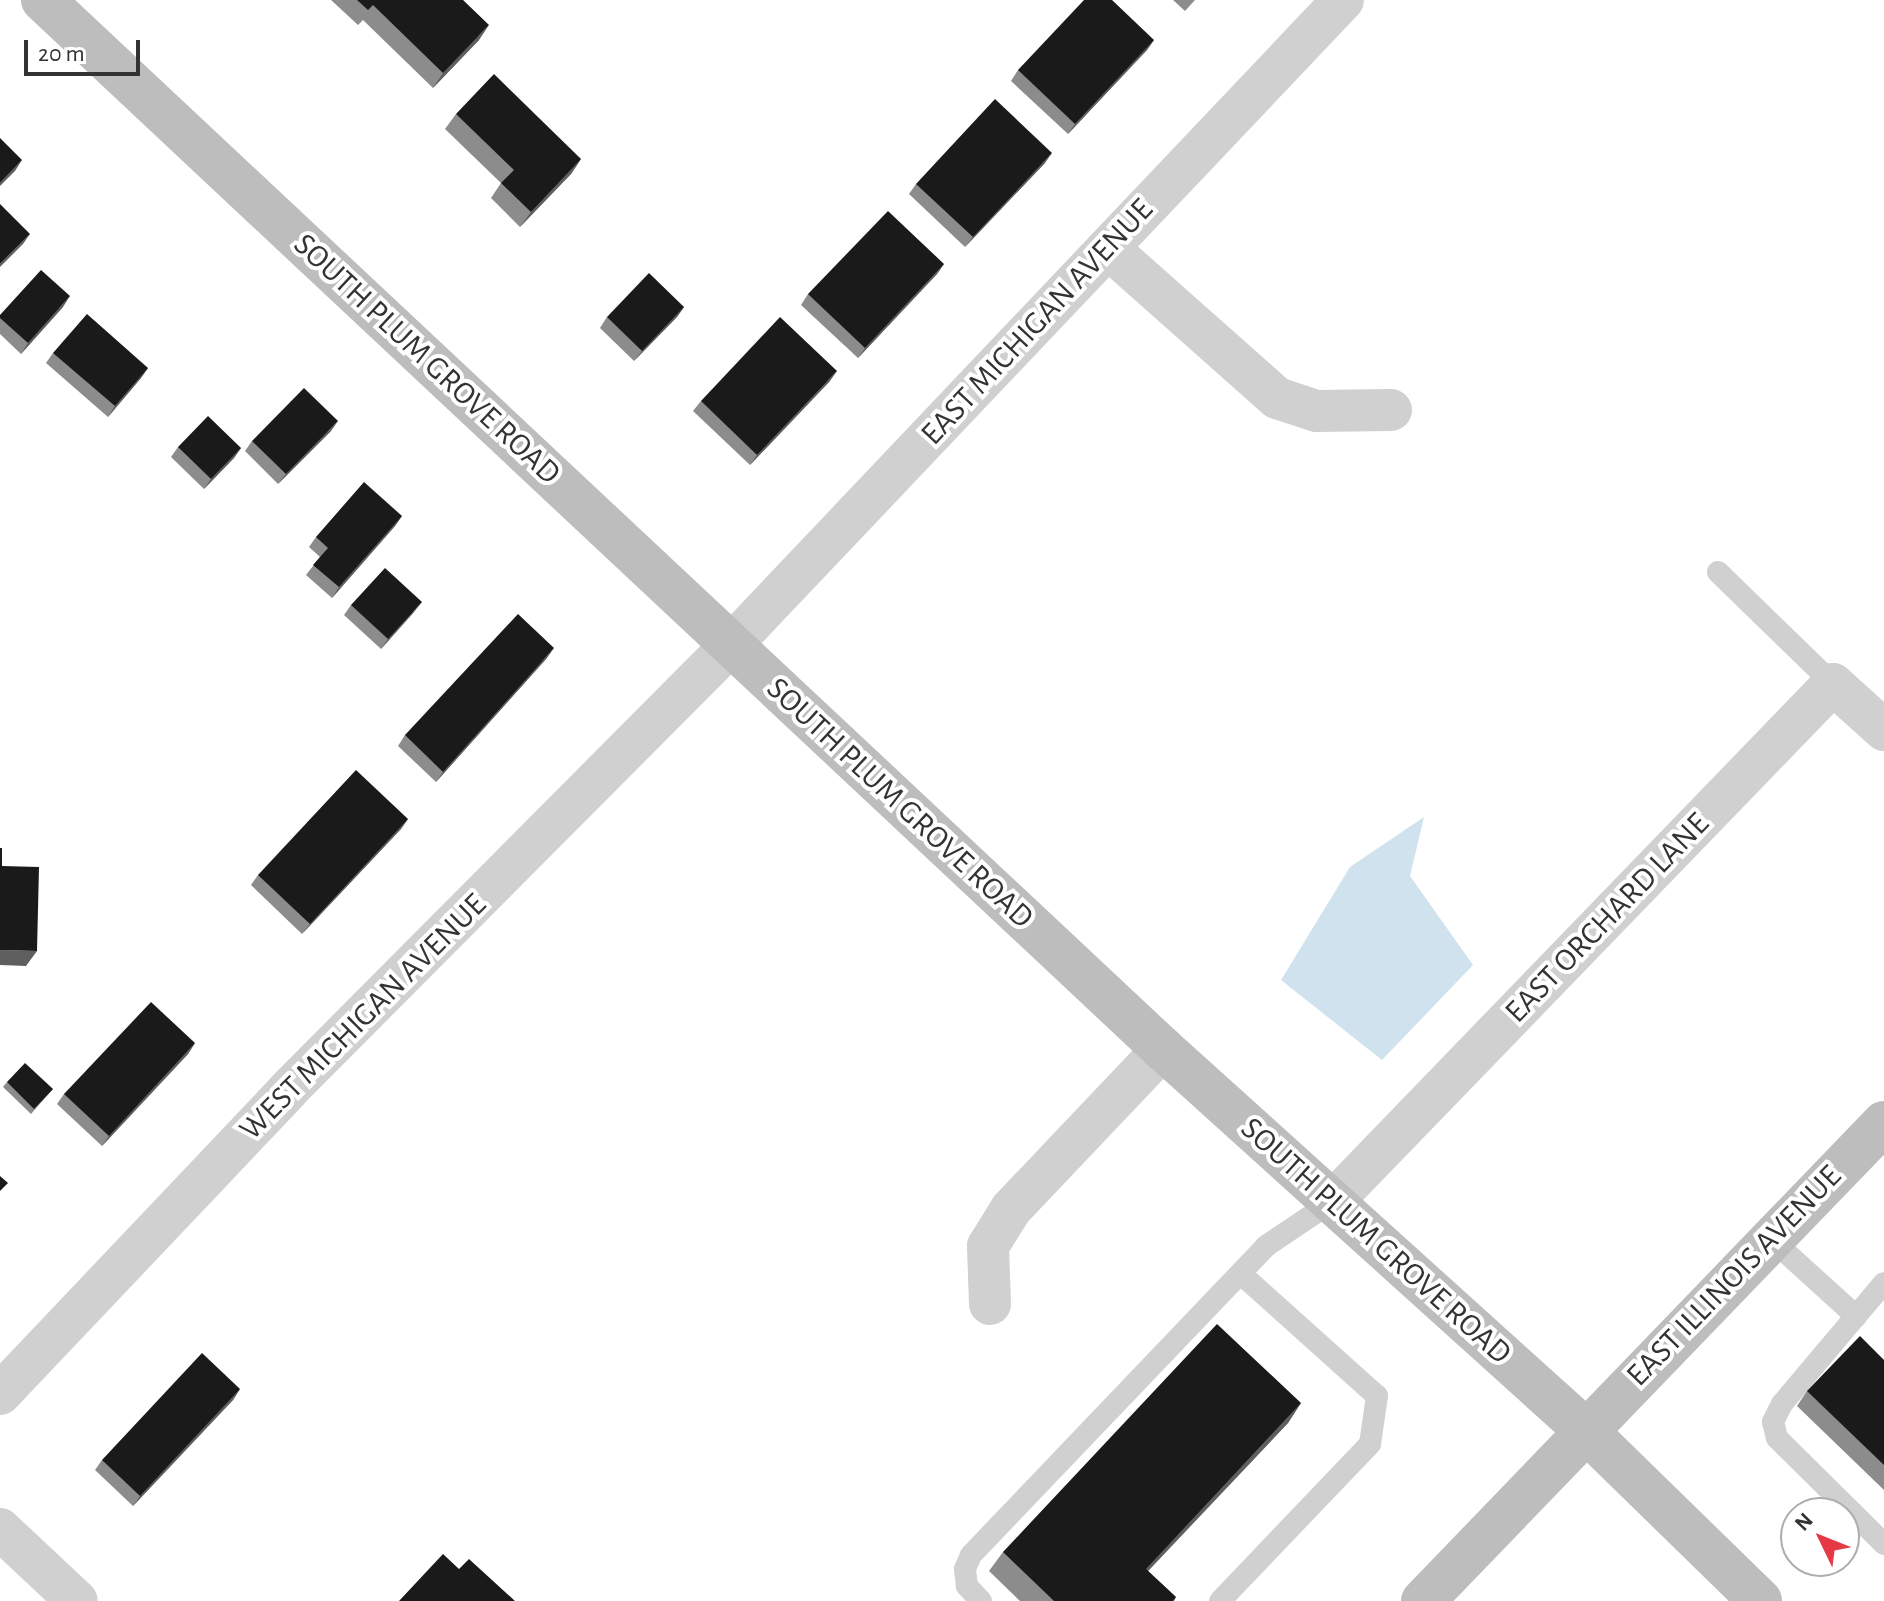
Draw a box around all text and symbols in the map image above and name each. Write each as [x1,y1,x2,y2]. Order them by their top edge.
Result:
scale bar [28,24,144,74]
text: 20 m [38,42,85,66]
street label: EAST MICHIGAN AVENUE [913,191,1161,453]
street label: SOUTH PLUM GROVE ROAD [286,225,568,493]
street label: SOUTH PLUM GROVE ROAD [759,669,1041,937]
street label: EAST ORCHARD LANE [1497,805,1717,1031]
street label: WEST MICHIGAN AVENUE [232,886,494,1148]
street label: SOUTH PLUM GROVE ROAD [1233,1109,1519,1373]
street label: EAST ILLINOIS AVENUE [1619,1157,1849,1395]
north arrow [1780,1497,1860,1577]
text: N [1791,1509,1817,1535]

